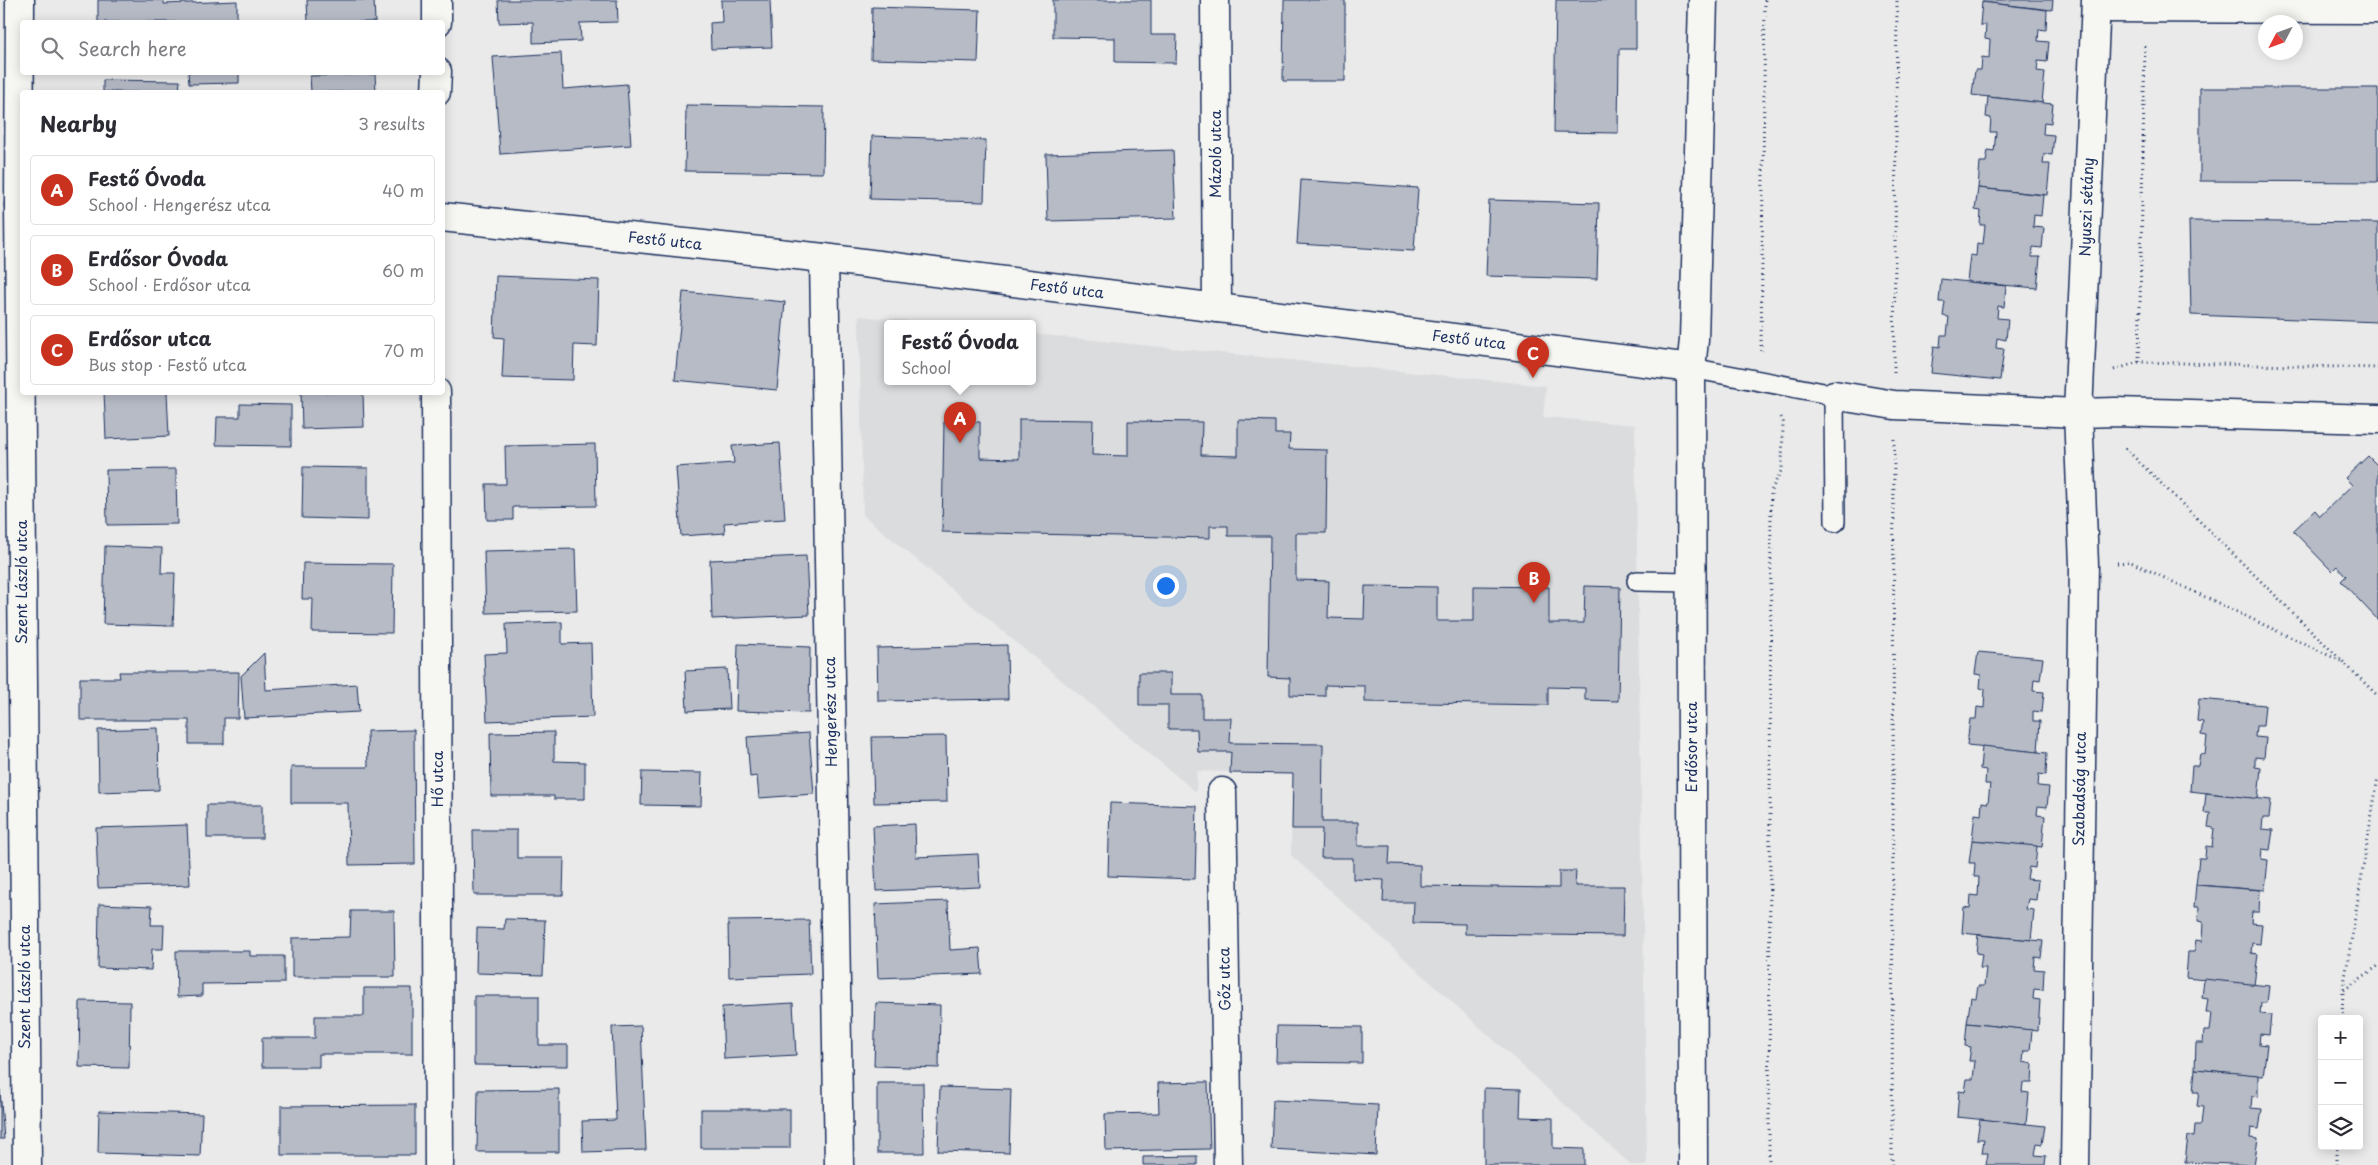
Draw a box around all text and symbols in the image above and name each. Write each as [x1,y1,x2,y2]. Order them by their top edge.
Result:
north arrow [2258,15,2303,60]
search box [20,20,445,75]
icon: search [38,34,66,62]
text: Search here [78,34,187,62]
text: Nearby [40,107,117,139]
street label: Mázoló utca [1203,109,1226,198]
text: 3 results [358,111,425,135]
street label: Nyuszi sétány [2072,157,2099,257]
text: Festő Óvoda [88,164,206,192]
text: A [51,178,63,202]
text: 40 m [382,178,424,202]
text: School · Hengerész utca [88,192,271,216]
street label: Festő utca [627,224,704,255]
text: Erdősor Óvoda [88,244,228,272]
text: B [52,258,62,282]
text: 60 m [382,258,424,282]
text: School · Erdősor utca [88,272,250,296]
street label: Festő utca [1029,272,1106,304]
popup [884,320,1036,385]
street label: Festő utca [1431,323,1508,355]
text: Erdősor utca [88,324,211,352]
text: Festő Óvoda [901,327,1019,355]
pin: C [1517,337,1549,378]
text: C [51,338,63,362]
text: 70 m [384,338,424,362]
text: Bus stop · Festő utca [88,352,246,376]
text: School [901,355,951,379]
pin: A [944,402,976,443]
street label: Szent László utca [9,519,32,644]
pin: B [1518,562,1550,603]
your location [1153,573,1179,599]
street label: Hengerész utca [817,656,842,767]
street label: Erdősor utca [1679,701,1702,792]
street label: Szabadság utca [2066,731,2091,846]
street label: Hő utca [425,750,448,807]
street label: Szent László utca [12,924,35,1049]
street label: Gőz utca [1211,946,1236,1011]
map controls [2318,1015,2363,1150]
button: + [2318,1015,2363,1060]
button: − [2318,1060,2363,1105]
button: layers [2318,1105,2363,1150]

